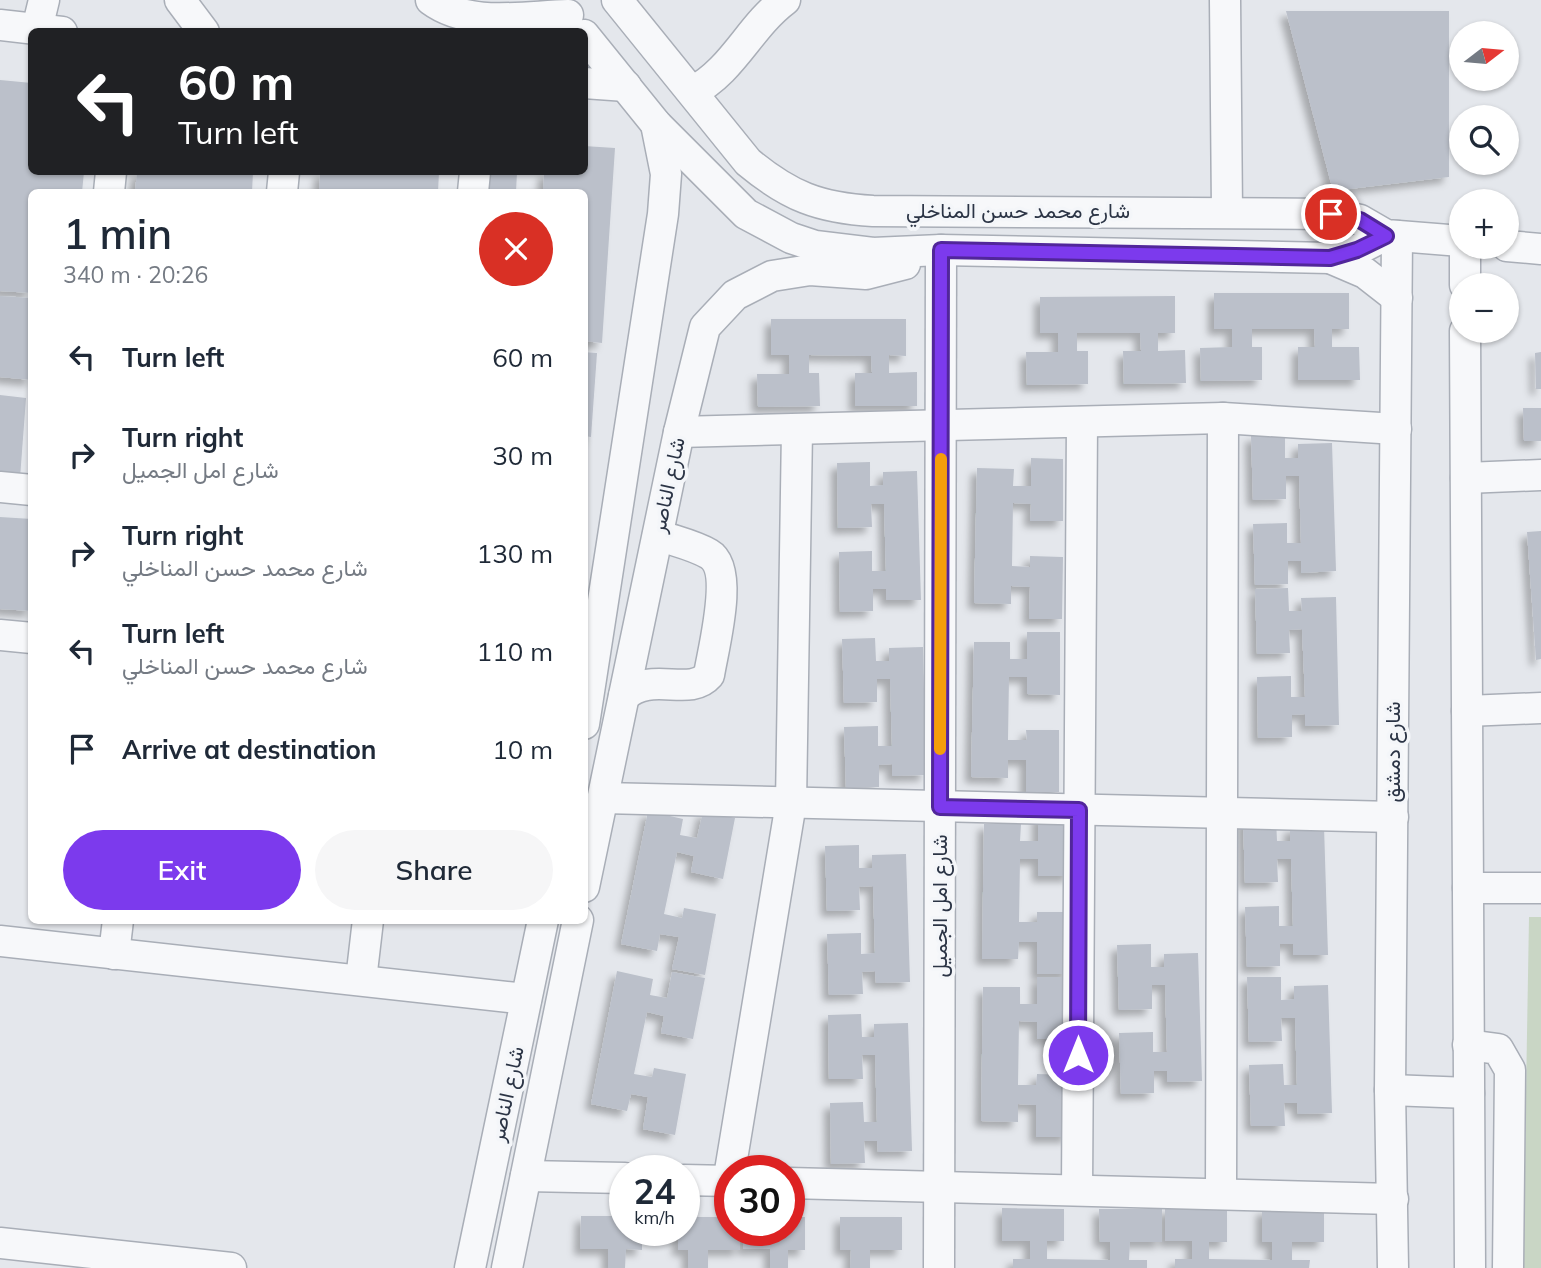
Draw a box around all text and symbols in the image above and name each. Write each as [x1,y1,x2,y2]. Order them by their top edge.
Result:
north arrow [1449,21,1519,91]
map controls [1449,21,1519,343]
text: 60 m [178,51,294,112]
icon: left [63,56,154,147]
button: search [1449,105,1519,175]
text: Turn left [178,112,298,152]
pin [1301,184,1361,244]
button: + [1449,189,1519,259]
icon: arrive [1312,195,1350,233]
street label: شارع محمد حسن المناخلي [906,197,1130,228]
text: 1 min [63,207,172,260]
button: close [479,212,553,286]
text: 340 m · 20:26 [63,260,208,289]
button: − [1449,273,1519,343]
icon: left [63,338,101,376]
text: Turn left [122,341,224,374]
text: 60 m [492,341,553,374]
text: Turn right [122,421,243,454]
street label: شارع الناصر [644,435,692,536]
icon: right [63,436,101,474]
text: 30 m [492,439,553,472]
text: شارع امل الجميل [122,455,279,484]
text: Turn right [122,519,243,552]
icon: right [63,534,101,572]
text: 130 m [477,537,553,570]
text: شارع محمد حسن المناخلي [122,553,368,582]
text: Turn left [122,617,224,650]
icon: left [63,632,101,670]
text: 110 m [477,635,553,668]
text: شارع محمد حسن المناخلي [122,651,368,680]
street label: شارع دمشق [1379,701,1407,803]
icon: arrive [63,730,101,768]
text: Arrive at destination [122,733,377,766]
text: 10 m [492,733,553,766]
button: Exit [63,830,301,910]
button: Share [315,830,553,910]
street label: شارع امل الجميل [926,834,954,978]
position arrow [1041,1018,1115,1092]
street label: شارع الناصر [483,1044,531,1145]
speed limit sign: 30 [714,1155,805,1246]
text: 24 [633,1169,676,1213]
text: km/h [634,1206,675,1229]

